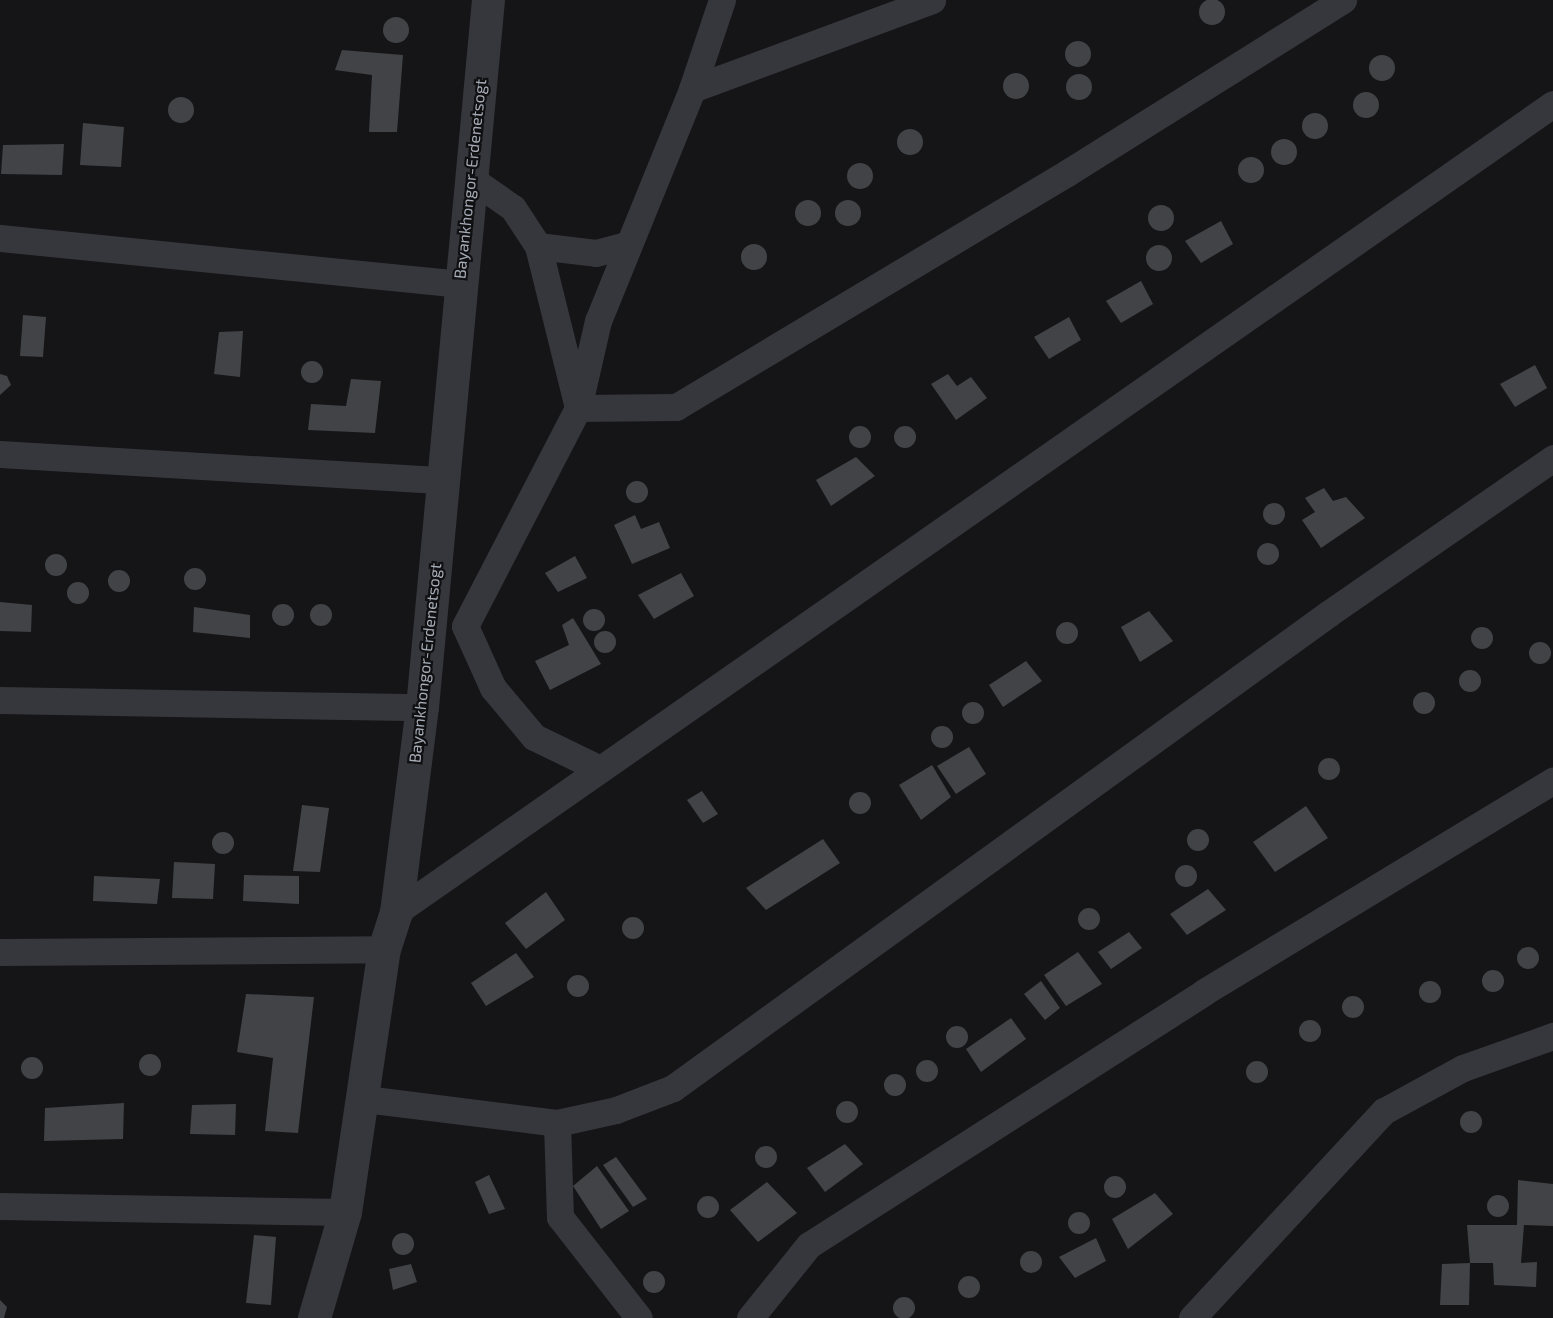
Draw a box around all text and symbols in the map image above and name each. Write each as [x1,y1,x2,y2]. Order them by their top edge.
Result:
street label: Bayankhongor-Erdenetsogt [450,78,490,280]
street label: Bayankhongor-Erdenetsogt [405,562,445,764]

